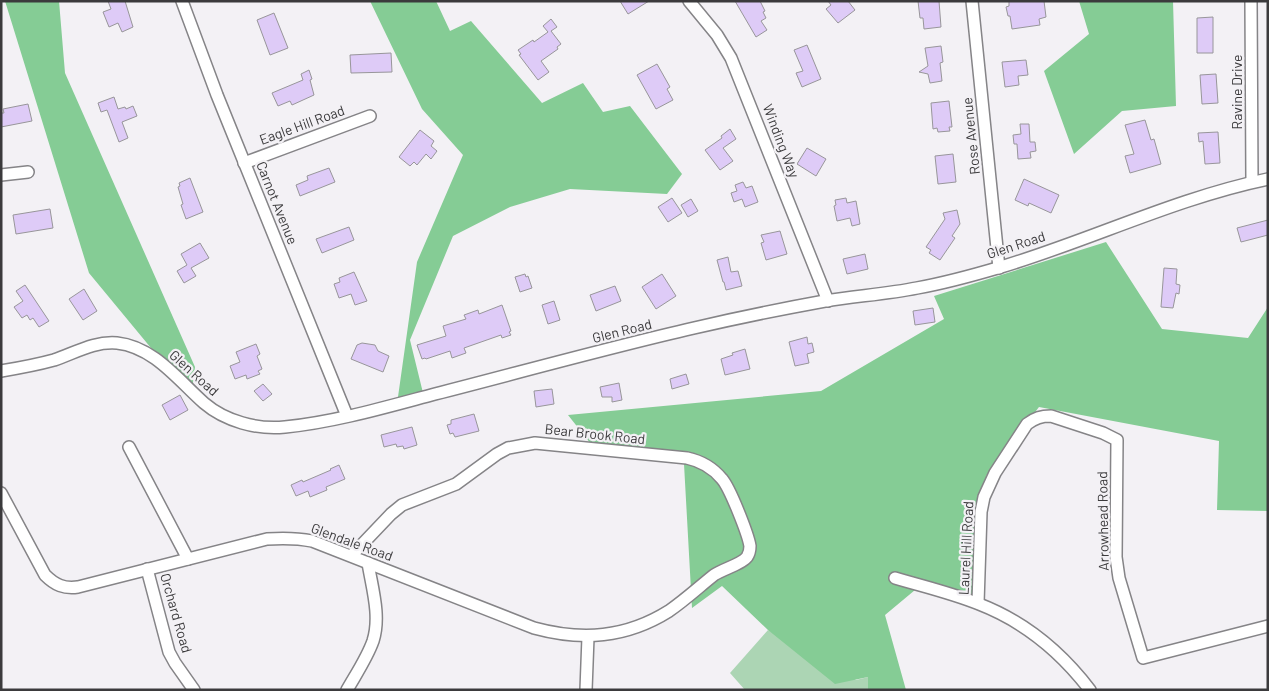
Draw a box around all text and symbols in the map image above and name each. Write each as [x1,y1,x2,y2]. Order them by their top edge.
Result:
street label: Ravine Drive [1228,55,1245,129]
street label: Rose Avenue [958,97,983,176]
street label: Eagle Hill Road [257,101,347,148]
street label: Winding Way [760,102,803,181]
street label: Carnot Avenue [253,159,302,247]
street label: Glen Road [984,227,1047,262]
street label: Glen Road [590,315,653,346]
street label: Glen Road [166,346,223,399]
street label: Bear Brook Road [544,420,646,447]
street label: Arrowhead Road [1093,471,1112,571]
street label: Laurel Hill Road [955,501,976,595]
street label: Glendale Road [309,519,395,564]
street label: Orchard Road [157,571,196,655]

